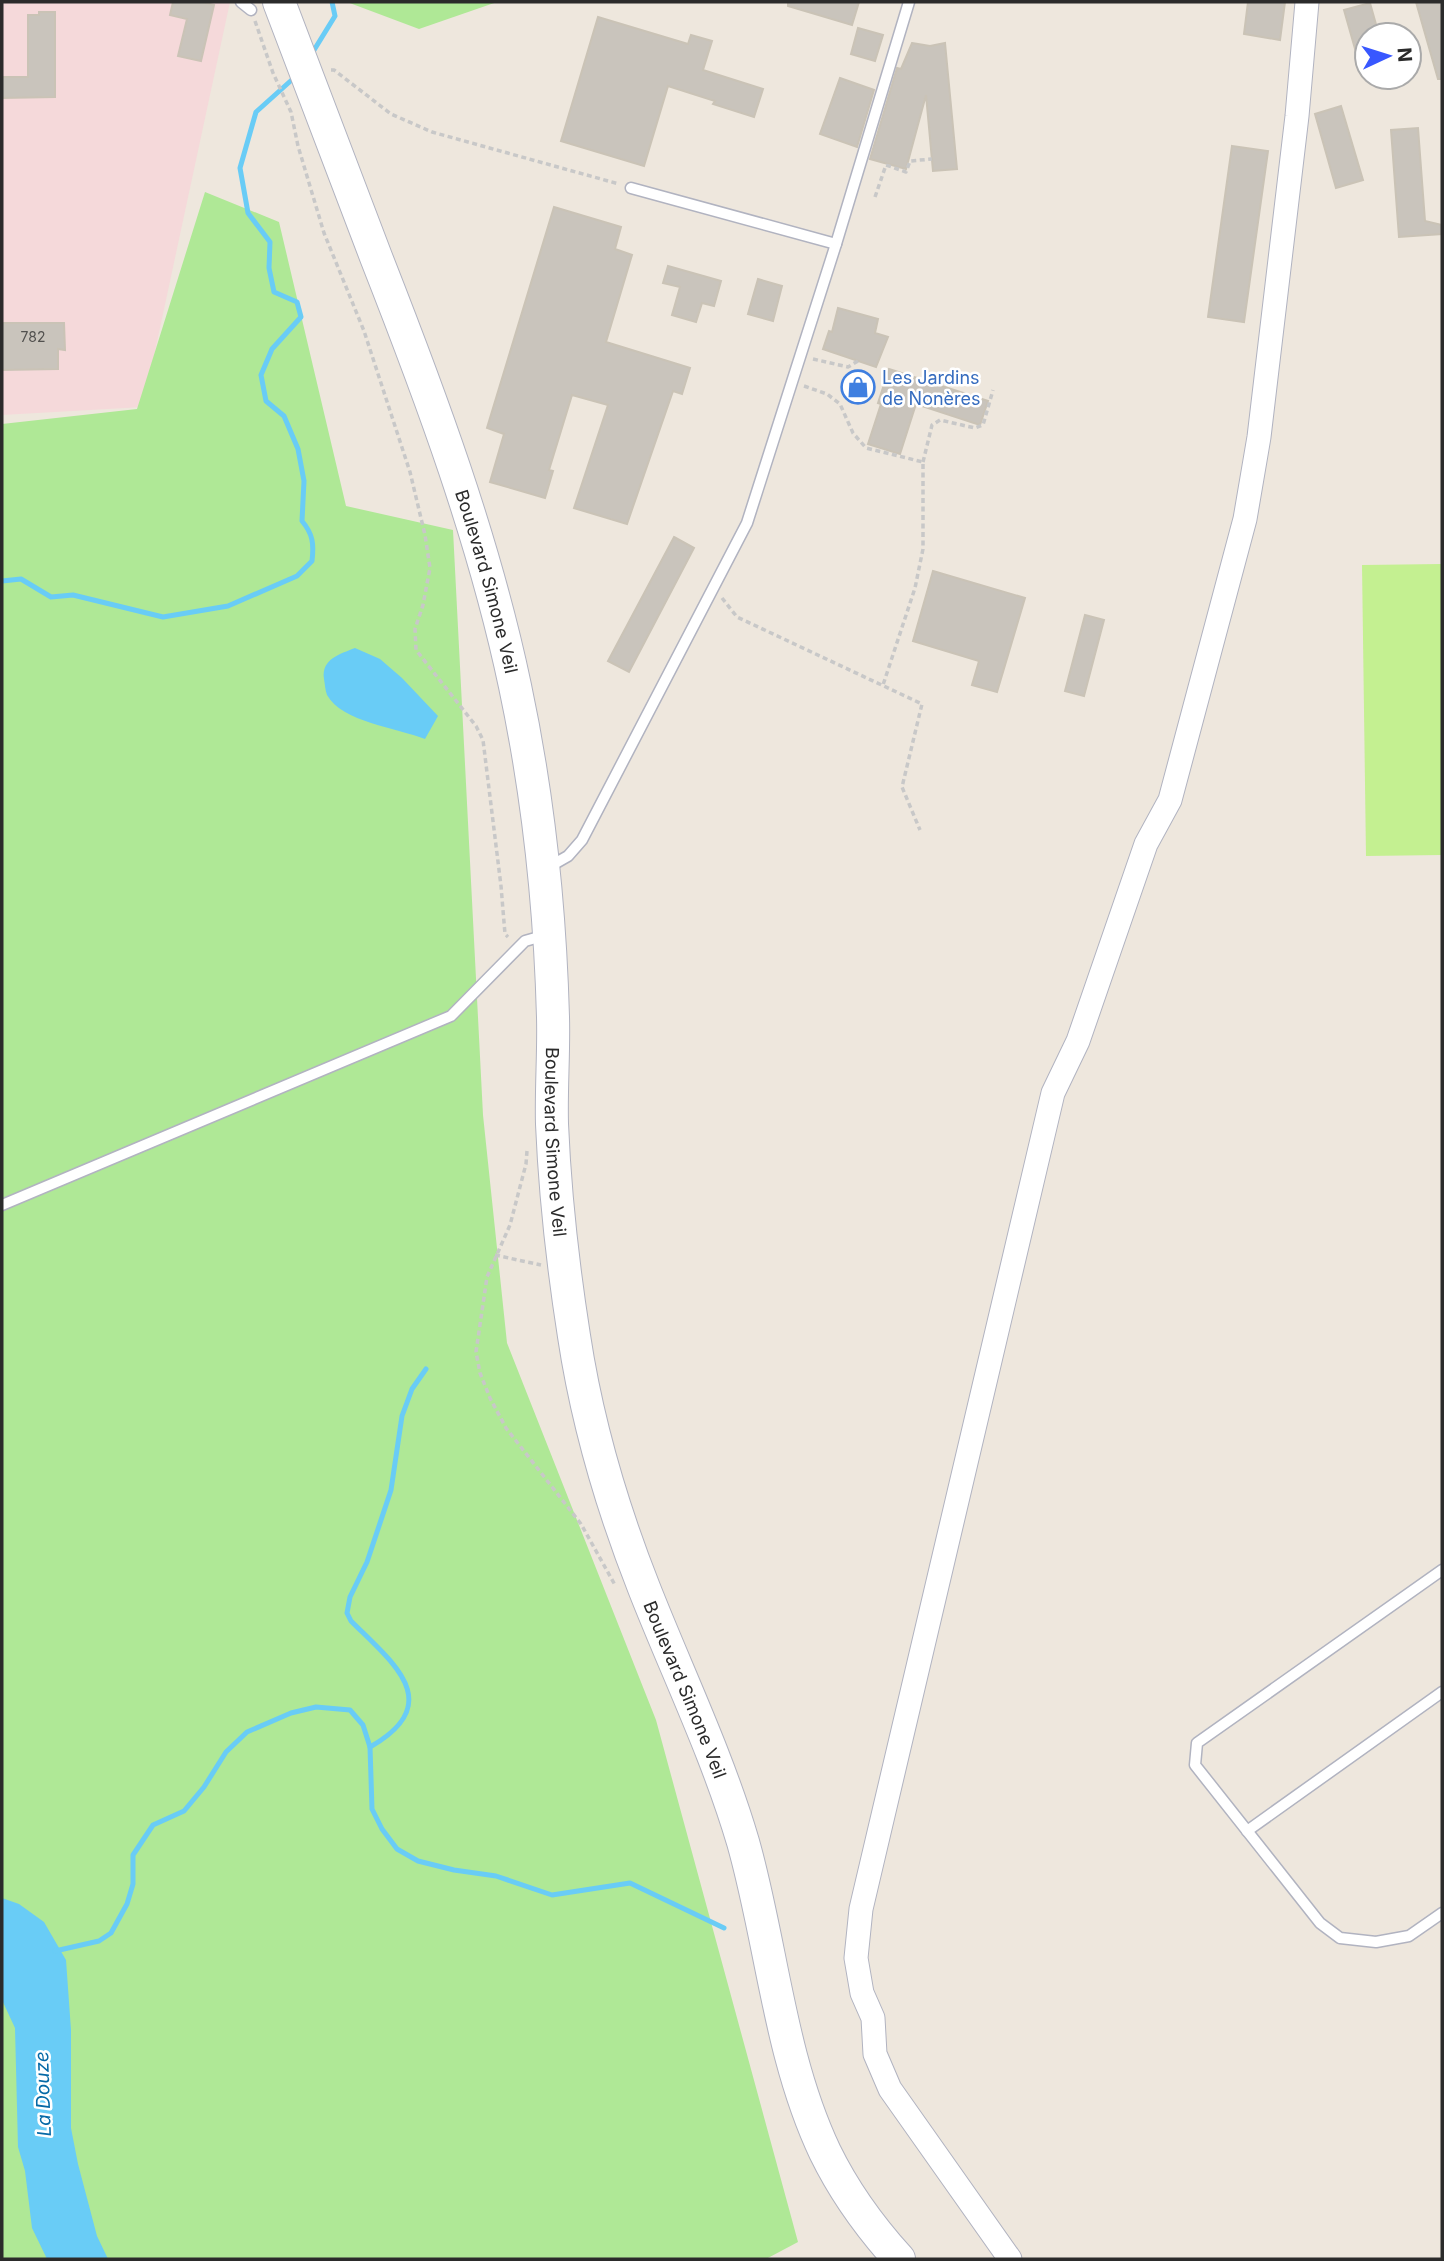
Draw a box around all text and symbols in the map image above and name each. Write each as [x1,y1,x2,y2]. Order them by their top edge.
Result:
north arrow [1353,21,1423,91]
text: N [1392,47,1416,63]
house number: 782 [21,328,45,345]
place label: Les Jardins de Nonères [882,367,981,409]
shop icon: Les Jardins de Nonères [839,368,877,406]
street label: Boulevard Simone Veil [452,487,522,675]
street label: Boulevard Simone Veil [541,1047,571,1238]
street label: Boulevard Simone Veil [640,1598,731,1781]
water label: La Douze [30,2051,56,2137]

